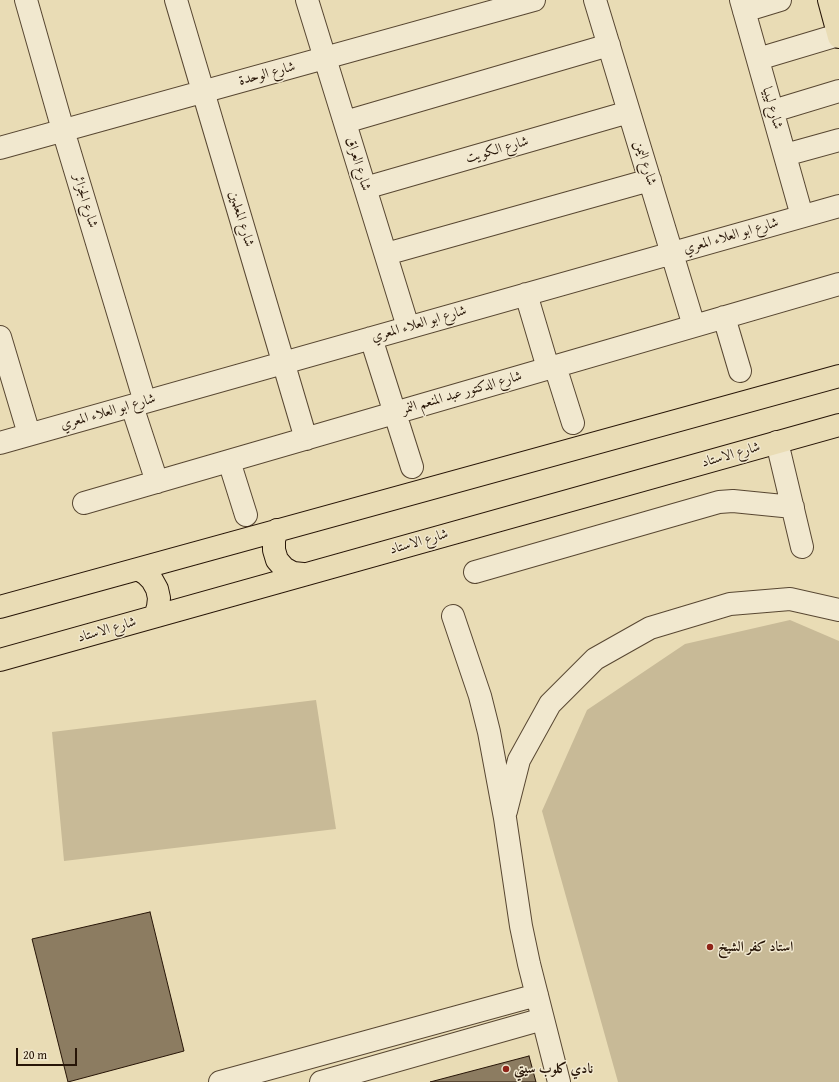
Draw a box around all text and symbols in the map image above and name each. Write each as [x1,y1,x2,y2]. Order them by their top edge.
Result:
street label: شارع الوحدة [237,58,297,90]
street label: شارع ليبيا [758,85,786,131]
street label: شارع الكويت [464,133,530,167]
street label: شارع العراق [342,135,374,193]
street label: شارع اليمن [630,139,660,187]
street label: شارع الجزائر [69,172,101,230]
street label: شارع المعلمين [225,189,257,249]
street label: شارع ابو العلاء المعري [681,214,781,258]
street label: شارع ابو العلاء المعري [369,302,469,346]
street label: شارع الدكتور عبد المنعم النمر [400,368,524,418]
street label: شارع ابو العلاء المعري [58,390,158,434]
street label: شارع الاستاد [700,439,762,471]
street label: شارع الاستاد [388,526,450,558]
street label: شارع الاستاد [76,614,138,646]
place label: استاد كفر الشيخ [718,939,793,955]
marker: استاد كفر الشيخ [705,942,715,952]
scale bar [18,1040,79,1066]
text: 20 m [23,1046,47,1063]
place label: نادي كلوب سيتي [514,1061,593,1077]
marker: نادي كلوب سيتي [501,1064,511,1074]

